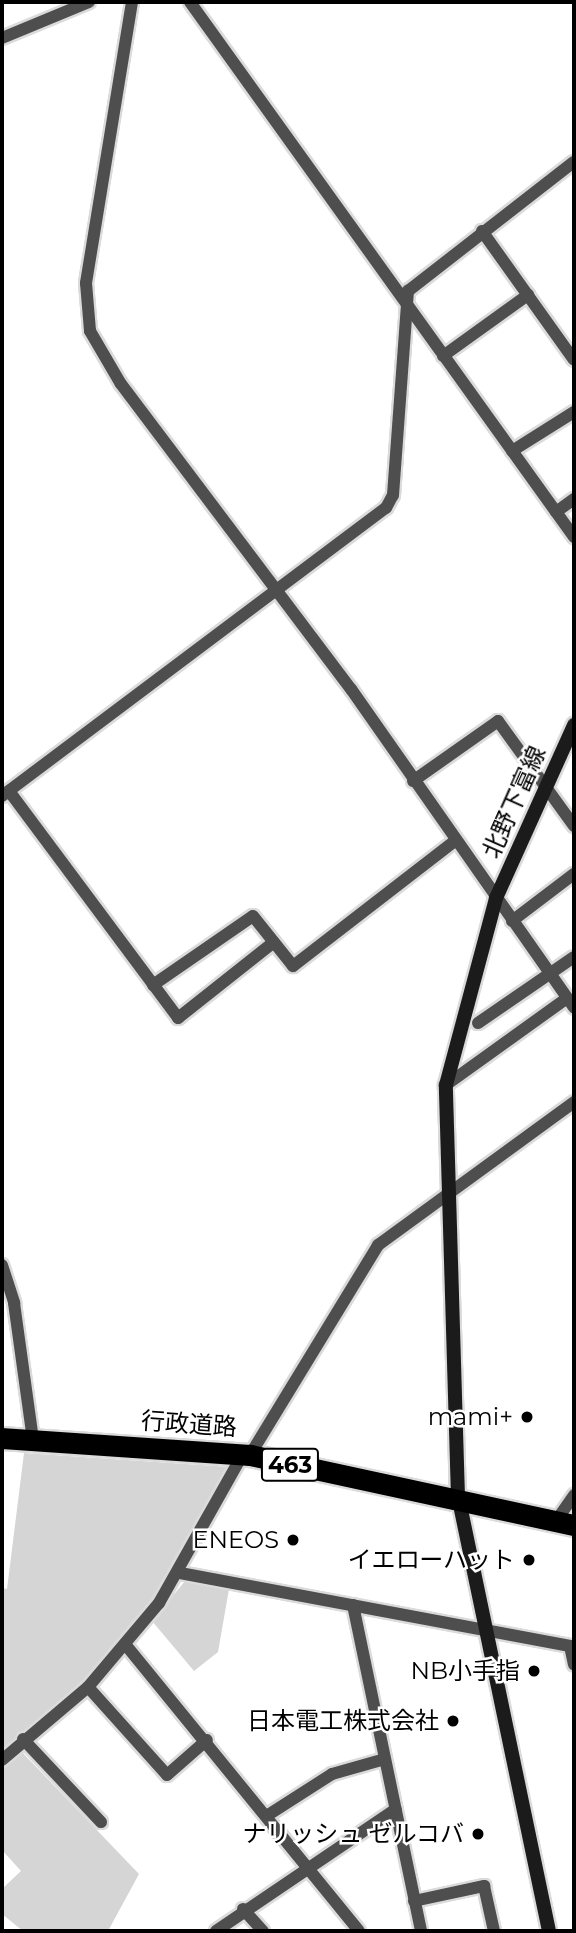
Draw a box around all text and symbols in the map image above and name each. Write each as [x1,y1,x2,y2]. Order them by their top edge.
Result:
street label: 北野下富線 [476,741,552,863]
place label: mami+ [428,1403,513,1431]
street label: 行政道路 [140,1406,238,1442]
marker: mami+ [519,1409,535,1425]
road number: 463 [260,1446,320,1484]
place label: ENEOS [193,1526,279,1554]
marker: ENEOS [285,1532,301,1548]
place label: イエローハット [347,1546,515,1574]
marker: イエローハット [521,1552,537,1568]
place label: NB小手指 [410,1657,520,1685]
marker: NB小手指 [526,1663,542,1679]
place label: 日本電工株式会社 [247,1707,439,1735]
marker: 日本電工株式会社 [445,1713,461,1729]
place label: ナリッシュ ゼルコバ [242,1820,464,1848]
marker: ナリッシュ ゼルコバ [470,1826,486,1842]

